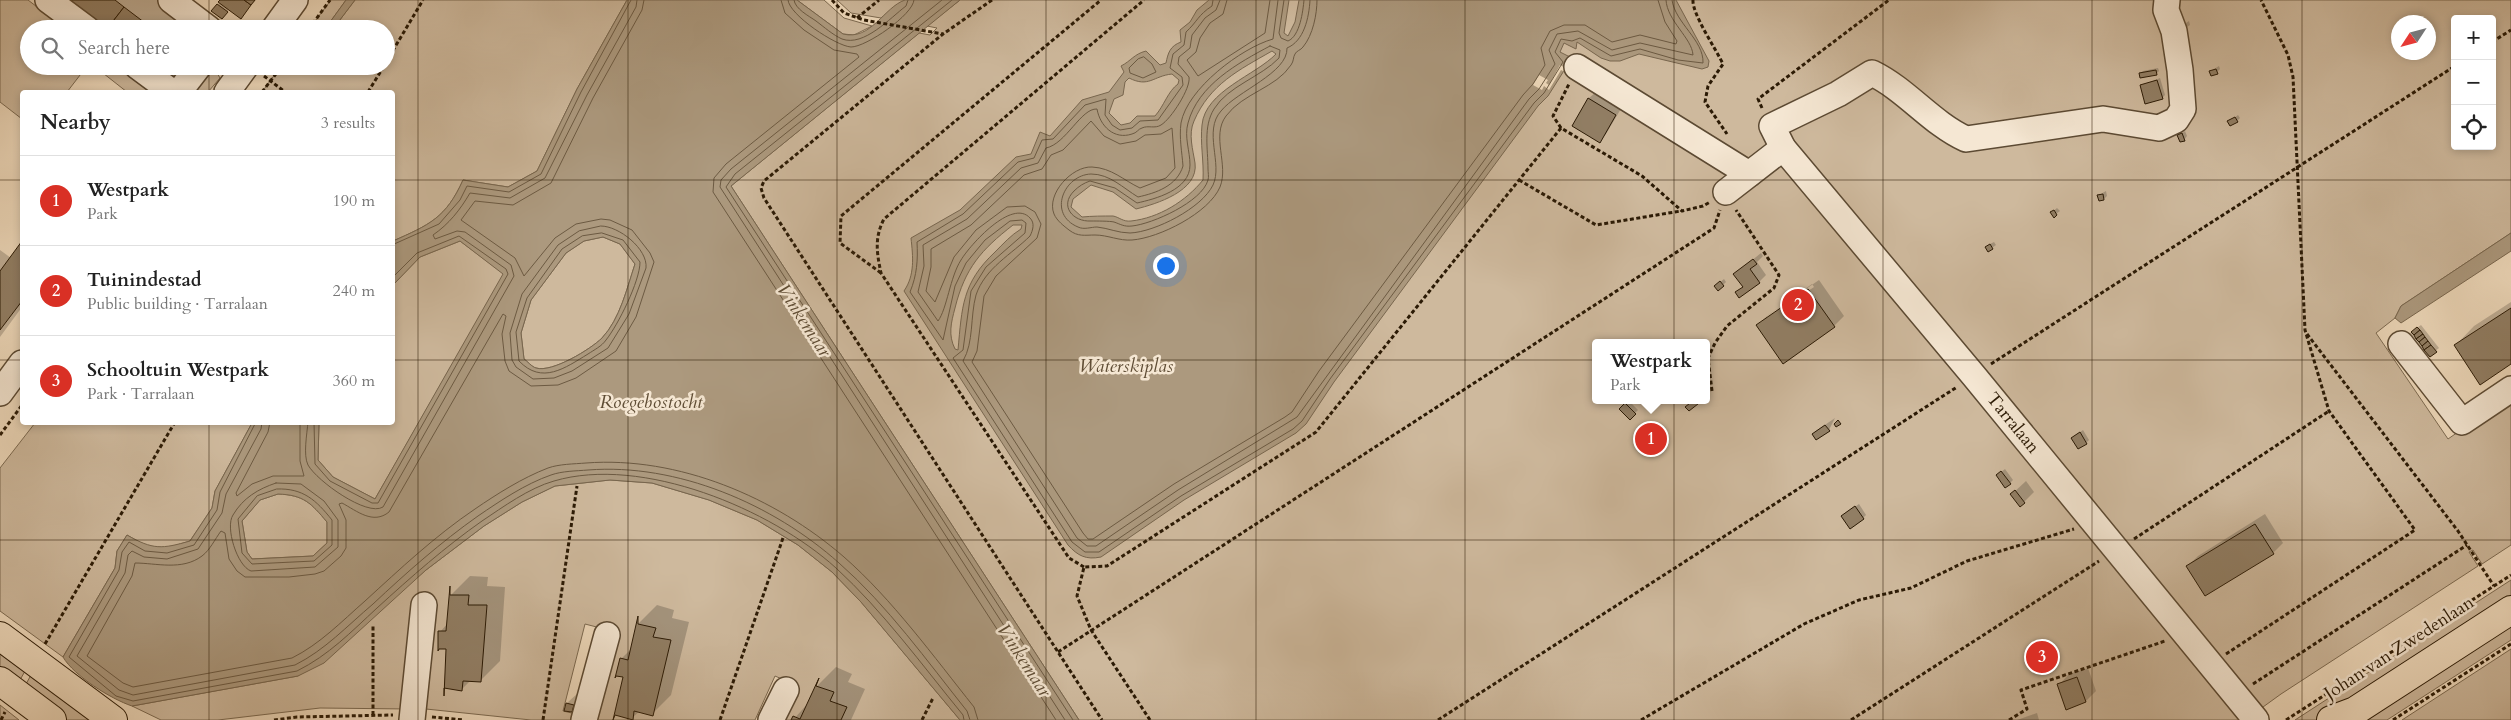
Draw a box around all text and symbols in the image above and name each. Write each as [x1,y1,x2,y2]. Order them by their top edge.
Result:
north arrow [2391,15,2436,60]
map controls [2451,15,2496,150]
button: + [2451,15,2496,60]
search box [20,20,395,75]
icon: search [38,34,66,62]
text: Search here [78,35,170,61]
button: − [2451,60,2496,105]
button: locate [2451,105,2496,150]
text: Nearby [40,108,111,137]
text: 3 results [321,112,375,134]
text: Westpark [87,177,169,203]
text: 1 [52,190,60,212]
text: 190 m [333,190,375,212]
text: Park [87,203,118,225]
your location [1153,253,1179,279]
text: Tuinindestad [87,267,202,293]
water label: Vinkemaar [770,278,838,363]
text: 2 [52,280,60,302]
text: 240 m [333,280,375,302]
pin: 2 [1782,286,1814,324]
text: Public building · Tarralaan [87,293,268,315]
popup [1592,339,1710,404]
text: Westpark [1610,348,1692,374]
water label: Waterskiplas [1079,353,1174,379]
text: Schooltuin Westpark [87,357,269,383]
text: 3 [52,370,60,392]
text: 360 m [333,370,375,392]
text: Park [1610,374,1641,396]
text: Park · Tarralaan [87,383,195,405]
street label: Tarralaan [1981,387,2046,460]
water label: Roegebostocht [600,389,703,415]
pin: 1 [1635,420,1667,458]
street label: Johan van Zwedenlaan [2317,590,2480,708]
water label: Vinkemaar [990,618,1058,703]
pin: 3 [2026,638,2058,676]

